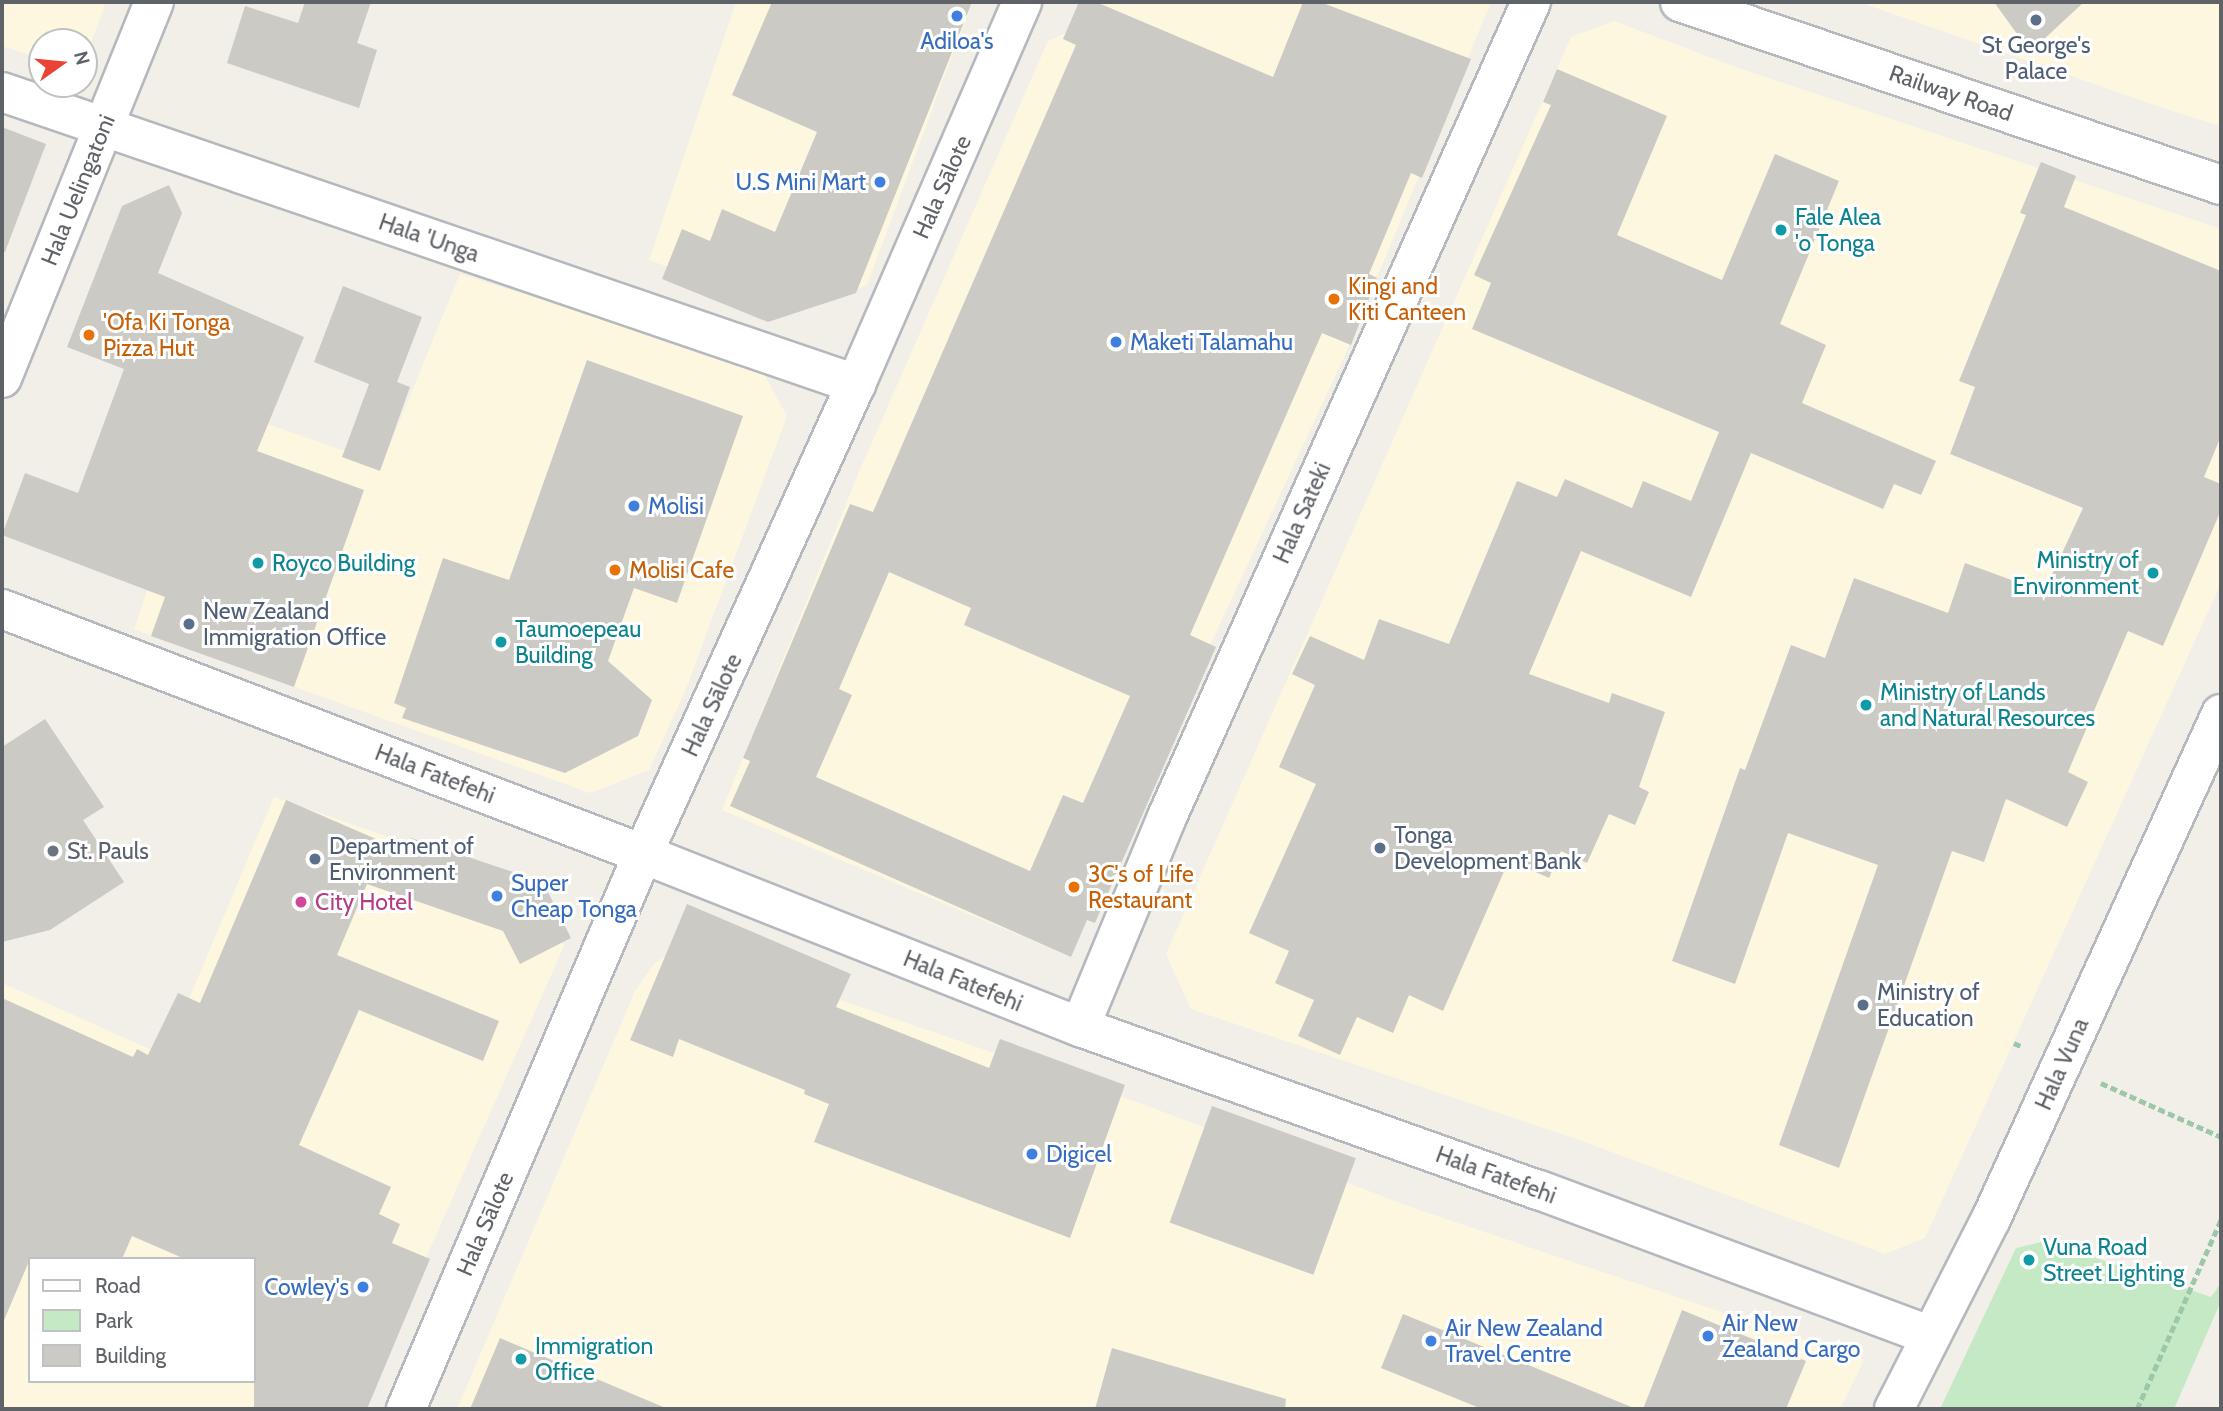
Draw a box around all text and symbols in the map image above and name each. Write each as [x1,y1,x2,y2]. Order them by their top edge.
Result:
marker: Adiloa's [949,8,965,24]
marker: St George's Palace [2028,12,2044,28]
place label: Adiloa's [920,27,994,55]
north arrow [28,28,98,98]
place label: St George's Palace [1982,31,2090,85]
text: N [69,48,95,67]
street label: Railway Road [1886,59,2016,127]
street label: Hala Uelingatoni [35,111,121,269]
street label: Hala Sālote [907,131,977,243]
place label: U.S Mini Mart [735,168,866,196]
marker: U.S Mini Mart [872,174,888,190]
place label: Fale Alea 'o Tonga [1795,203,1881,257]
street label: Hala 'Unga [375,208,483,268]
marker: Fale Alea 'o Tonga [1773,222,1789,238]
place label: Kingi and Kiti Canteen [1348,272,1466,326]
marker: Kingi and Kiti Canteen [1326,291,1342,307]
place label: 'Ofa Ki Tonga Pizza Hut [103,308,230,362]
marker: 'Ofa Ki Tonga Pizza Hut [81,327,97,343]
place label: Maketi Talamahu [1130,328,1293,356]
marker: Maketi Talamahu [1108,334,1124,350]
street label: Hala Sateki [1268,458,1336,568]
place label: Molisi [648,492,704,520]
marker: Molisi [626,498,642,514]
place label: Ministry of Environment [2013,546,2139,600]
place label: Royco Building [272,549,415,577]
marker: Royco Building [250,555,266,571]
place label: Molisi Cafe [629,556,734,584]
marker: Molisi Cafe [607,562,623,578]
marker: Ministry of Environment [2145,565,2161,581]
place label: New Zealand Immigration Office [203,597,386,651]
place label: Taumoepeau Building [515,615,641,669]
marker: New Zealand Immigration Office [181,616,197,632]
marker: Taumoepeau Building [493,634,509,650]
street label: Hala Sālote [676,649,748,761]
place label: Ministry of Lands and Natural Resources [1880,678,2095,732]
marker: Ministry of Lands and Natural Resources [1858,697,1874,713]
street label: Hala Fatefehi [371,739,499,809]
place label: Tonga Development Bank [1394,821,1581,875]
place label: Department of Environment [329,832,474,886]
place label: St. Pauls [67,837,149,865]
marker: Tonga Development Bank [1372,840,1388,856]
marker: St. Pauls [45,843,61,859]
marker: Department of Environment [307,851,323,867]
place label: 3C's of Life Restaurant [1088,860,1194,914]
place label: Super Cheap Tonga [511,869,637,923]
marker: 3C's of Life Restaurant [1066,879,1082,895]
place label: City Hotel [315,888,413,916]
marker: Super Cheap Tonga [489,888,505,904]
marker: City Hotel [293,894,309,910]
street label: Hala Fatefehi [899,945,1027,1017]
place label: Ministry of Education [1877,978,1980,1032]
marker: Ministry of Education [1855,997,1871,1013]
street label: Hala Vuna [2029,1014,2095,1114]
place label: Digicel [1046,1140,1112,1168]
street label: Hala Fatefehi [1432,1140,1560,1210]
marker: Digicel [1024,1146,1040,1162]
street label: Hala Sālote [451,1168,519,1280]
place label: Vuna Road Street Lighting [2043,1233,2184,1287]
marker: Vuna Road Street Lighting [2021,1252,2037,1268]
legend [28,1257,256,1383]
text: Road [95,1273,141,1298]
place label: Cowley's [264,1273,349,1301]
marker: Cowley's [355,1279,371,1295]
text: Park [95,1308,133,1333]
place label: Air New Zealand Cargo [1722,1309,1860,1363]
place label: Air New Zealand Travel Centre [1445,1314,1603,1368]
marker: Air New Zealand Cargo [1700,1328,1716,1344]
place label: Immigration Office [535,1332,653,1386]
marker: Air New Zealand Travel Centre [1423,1333,1439,1349]
text: Building [95,1343,166,1368]
marker: Immigration Office [513,1351,529,1367]

